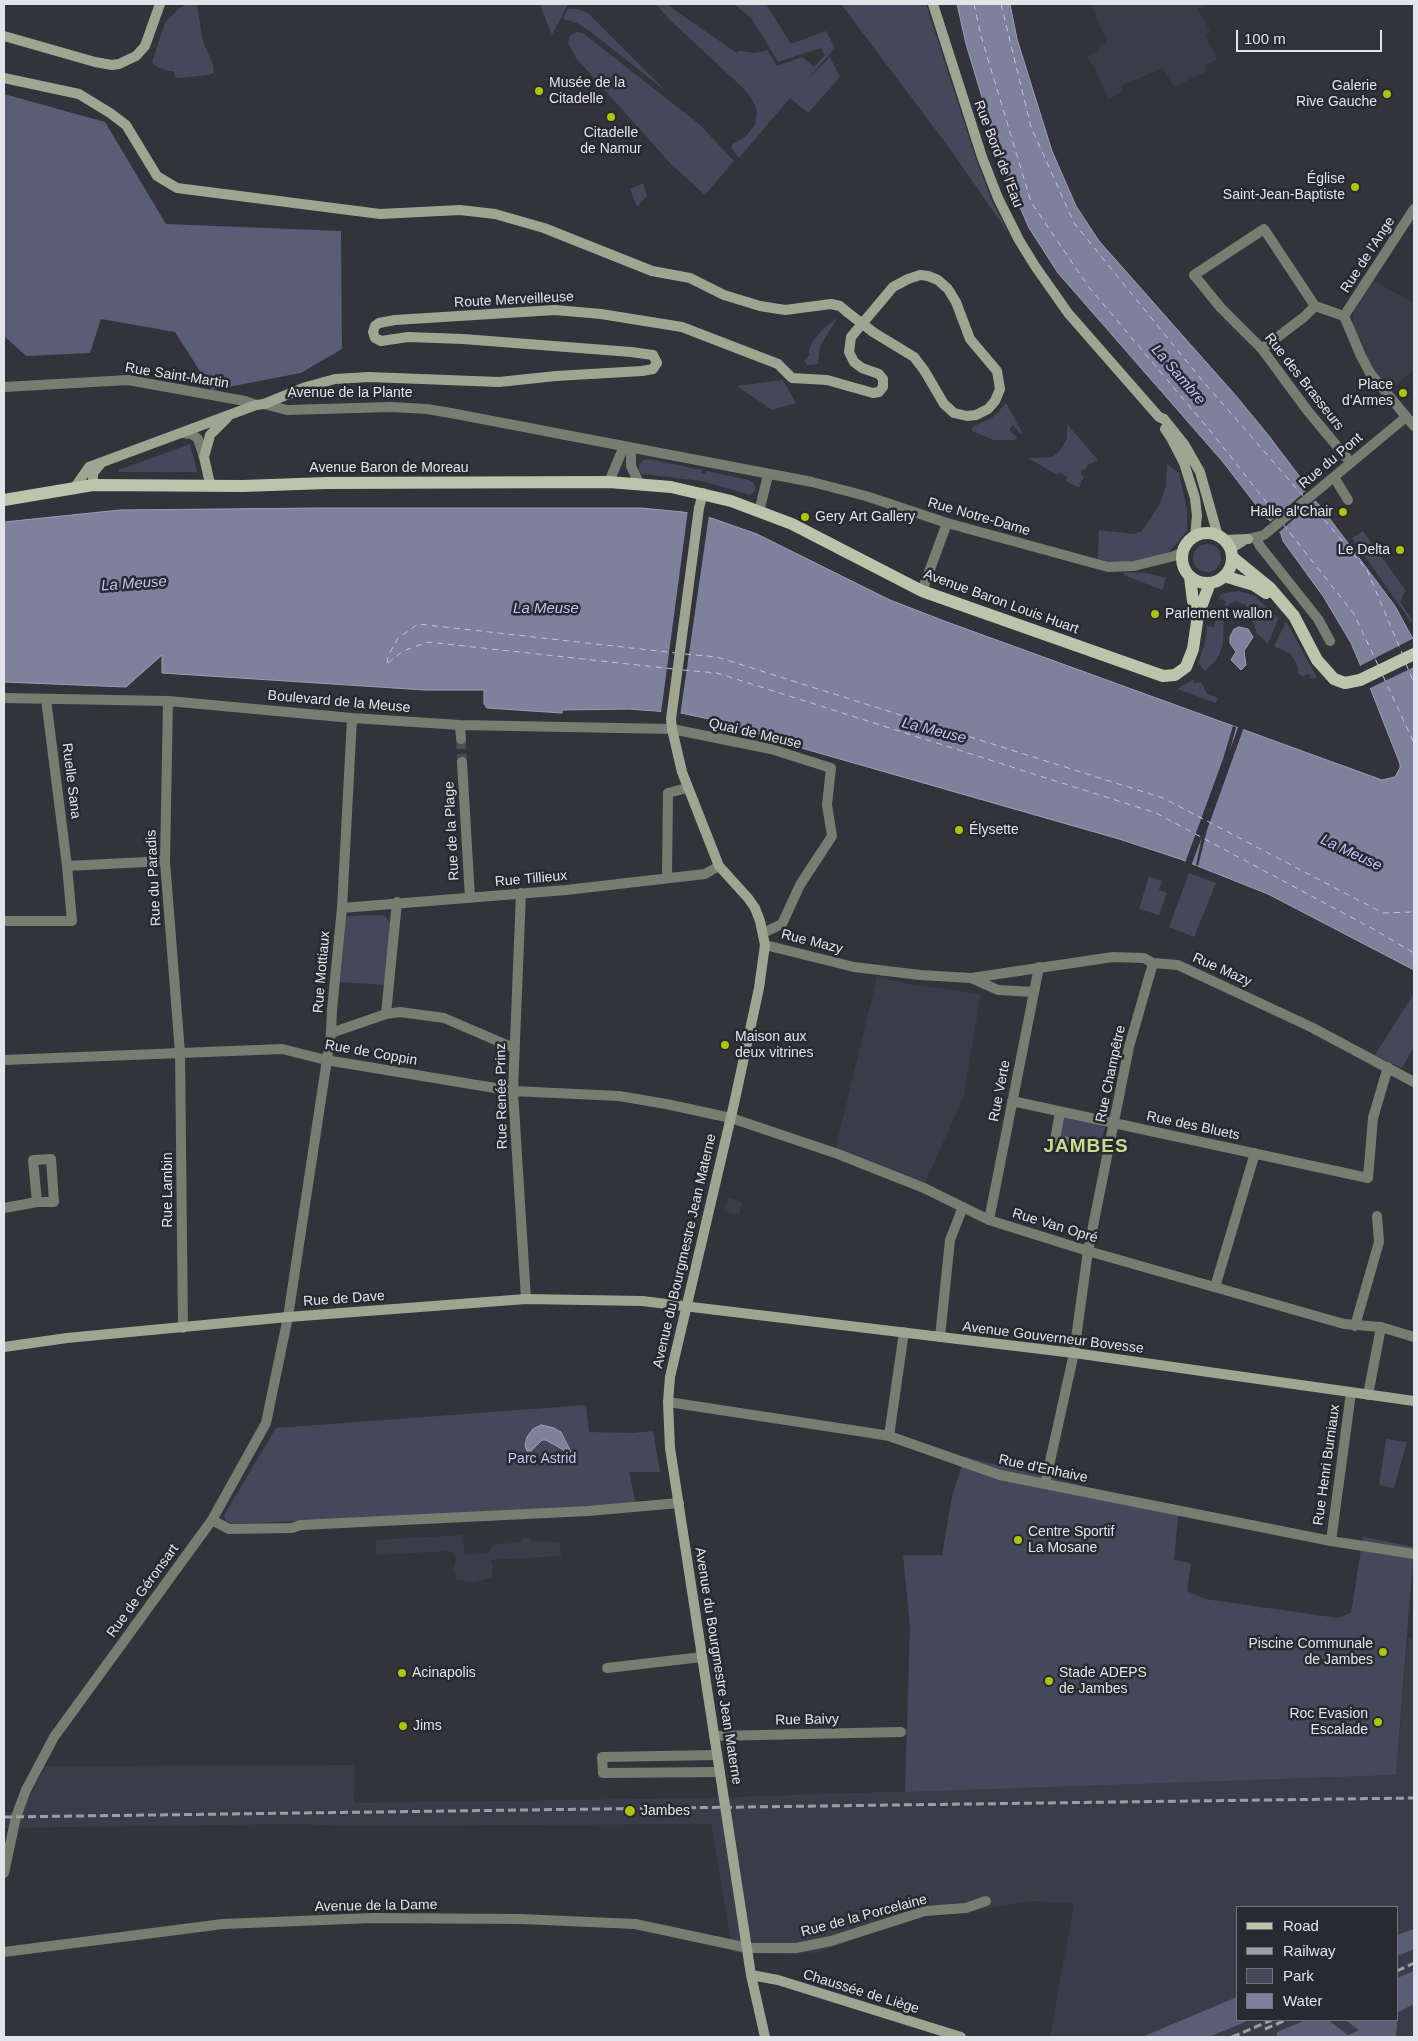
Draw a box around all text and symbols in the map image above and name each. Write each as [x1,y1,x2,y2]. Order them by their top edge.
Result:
scale bar [1238,20,1384,52]
text: 100 m [1244,30,1286,47]
place label: Musée de la Citadelle [549,75,625,108]
place label: Galerie Rive Gauche [1296,78,1377,110]
marker: Musée de la Citadelle [533,85,545,97]
marker: Galerie Rive Gauche [1381,88,1393,100]
street label: Rue Bord de l'Eau [970,98,1026,210]
marker: Citadelle de Namur [605,111,617,123]
place label: Citadelle de Namur [580,125,642,158]
place label: Église Saint-Jean-Baptiste [1223,171,1345,203]
marker: Église Saint-Jean-Baptiste [1349,181,1361,193]
street label: Rue de l'Ange [1337,214,1399,296]
street label: Route Merveilleuse [454,288,574,312]
street label: Rue des Brasseurs [1261,330,1347,434]
water label: La Sambre [1147,341,1209,409]
street label: Rue Saint-Martin [124,359,230,393]
place label: Place d'Armes [1342,377,1393,410]
street label: Avenue de la Plante [287,385,413,401]
marker: Place d'Armes [1397,387,1409,399]
street label: Rue du Pont [1296,430,1366,492]
street label: Avenue Baron de Moreau [309,460,469,476]
street label: Rue Notre-Dame [926,494,1032,540]
place label: Halle al'Chair [1250,504,1333,520]
marker: Halle al'Chair [1337,506,1349,518]
place label: Gery Art Gallery [815,509,915,525]
marker: Gery Art Gallery [799,511,811,523]
place label: Le Delta [1338,542,1390,558]
marker: Le Delta [1394,544,1406,556]
street label: Avenue Baron Louis Huart [921,566,1081,638]
water label: La Meuse [101,573,167,595]
water label: La Meuse [513,600,579,618]
place label: Parlement wallon [1165,606,1272,622]
marker: Parlement wallon [1149,608,1161,620]
street label: Boulevard de la Meuse [267,687,411,717]
water label: La Meuse [900,714,968,748]
street label: Quai de Meuse [707,715,803,753]
street label: Ruelle Sana [58,742,84,820]
street label: Rue de la Plage [441,781,463,881]
place label: Élysette [969,822,1019,838]
marker: Élysette [953,824,965,836]
street label: Rue du Paradis [143,829,165,927]
water label: La Meuse [1317,831,1385,875]
street label: Rue Tillieux [494,867,568,891]
street label: Rue Mazy [779,926,845,958]
street label: Rue Mottiaux [310,930,334,1014]
street label: Rue Mazy [1190,950,1254,990]
street label: Rue Champêtre [1093,1024,1129,1124]
place label: Maison aux deux vitrines [735,1029,814,1062]
street label: Rue de Coppin [324,1037,418,1069]
marker: Maison aux deux vitrines [719,1039,731,1051]
street label: Rue Renée Prinz [493,1043,511,1149]
street label: Rue Verte [986,1059,1014,1123]
street label: Rue des Bluets [1145,1108,1241,1144]
street label: Avenue du Bourgmestre Jean Materne [650,1132,720,1370]
district label: JAMBES [1043,1136,1129,1158]
street label: Rue Lambin [160,1152,176,1228]
street label: Rue Van Opré [1010,1205,1100,1247]
street label: Rue de Dave [303,1288,385,1310]
street label: Avenue Gouverneur Bovesse [961,1319,1145,1357]
street label: Rue Henri Burniaux [1310,1403,1344,1527]
park label: Parc Astrid [508,1451,576,1467]
street label: Rue d'Enhaive [997,1451,1089,1487]
place label: Centre Sportif La Mosane [1028,1524,1114,1556]
marker: Centre Sportif La Mosane [1012,1534,1024,1546]
street label: Rue de Géronsart [103,1541,183,1641]
street label: Avenue du Bourgmestre Jean Materne [691,1546,745,1786]
place label: Piscine Communale de Jambes [1249,1636,1373,1668]
marker: Piscine Communale de Jambes [1377,1646,1389,1658]
place label: Acinapolis [412,1665,476,1681]
place label: Stade ADEPS de Jambes [1059,1665,1147,1698]
marker: Acinapolis [396,1667,408,1679]
marker: Stade ADEPS de Jambes [1043,1675,1055,1687]
place label: Roc Evasion Escalade [1289,1706,1368,1738]
street label: Rue Baivy [775,1711,839,1729]
marker: Roc Evasion Escalade [1372,1716,1384,1728]
place label: Jims [413,1718,442,1734]
marker: Jims [397,1720,409,1732]
place label: Jambes [641,1803,690,1819]
marker: Jambes [623,1804,637,1818]
street label: Rue de la Porcelaine [799,1891,929,1941]
street label: Avenue de la Dame [315,1897,437,1915]
legend [1236,1906,1398,2021]
text: Road [1283,1917,1319,1934]
text: Railway [1283,1942,1336,1959]
street label: Chaussée de Liège [801,1966,921,2018]
text: Park [1283,1967,1314,1984]
text: Water [1283,1992,1322,2009]

